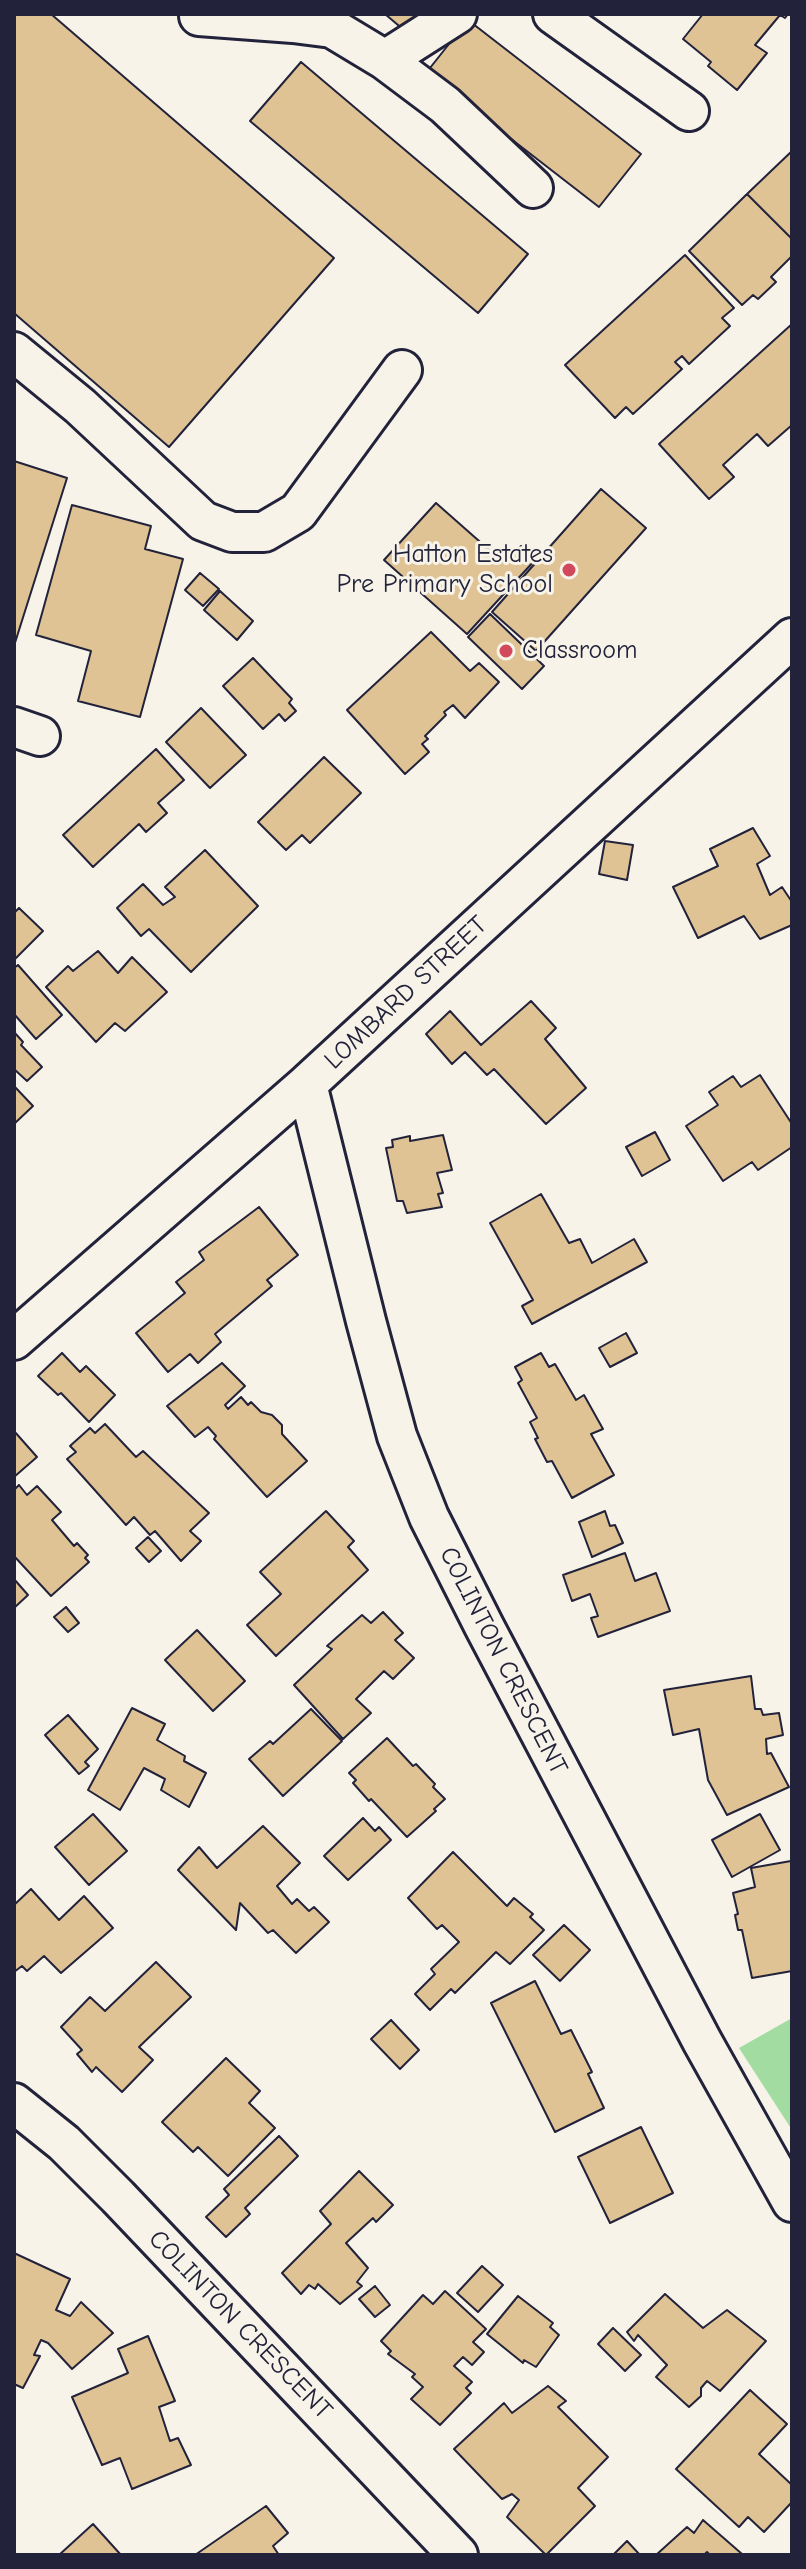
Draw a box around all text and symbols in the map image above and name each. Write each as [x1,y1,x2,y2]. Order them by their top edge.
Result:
place label: Hatton Estates Pre Primary School [337,539,553,600]
marker: Hatton Estates Pre Primary School [560,561,578,579]
place label: Classroom [522,635,638,667]
marker: Classroom [497,642,515,660]
street label: LOMBARD STREET [318,910,494,1076]
street label: COLINTON CRESCENT [432,1542,574,1780]
street label: COLINTON CRESCENT [141,2224,339,2426]

